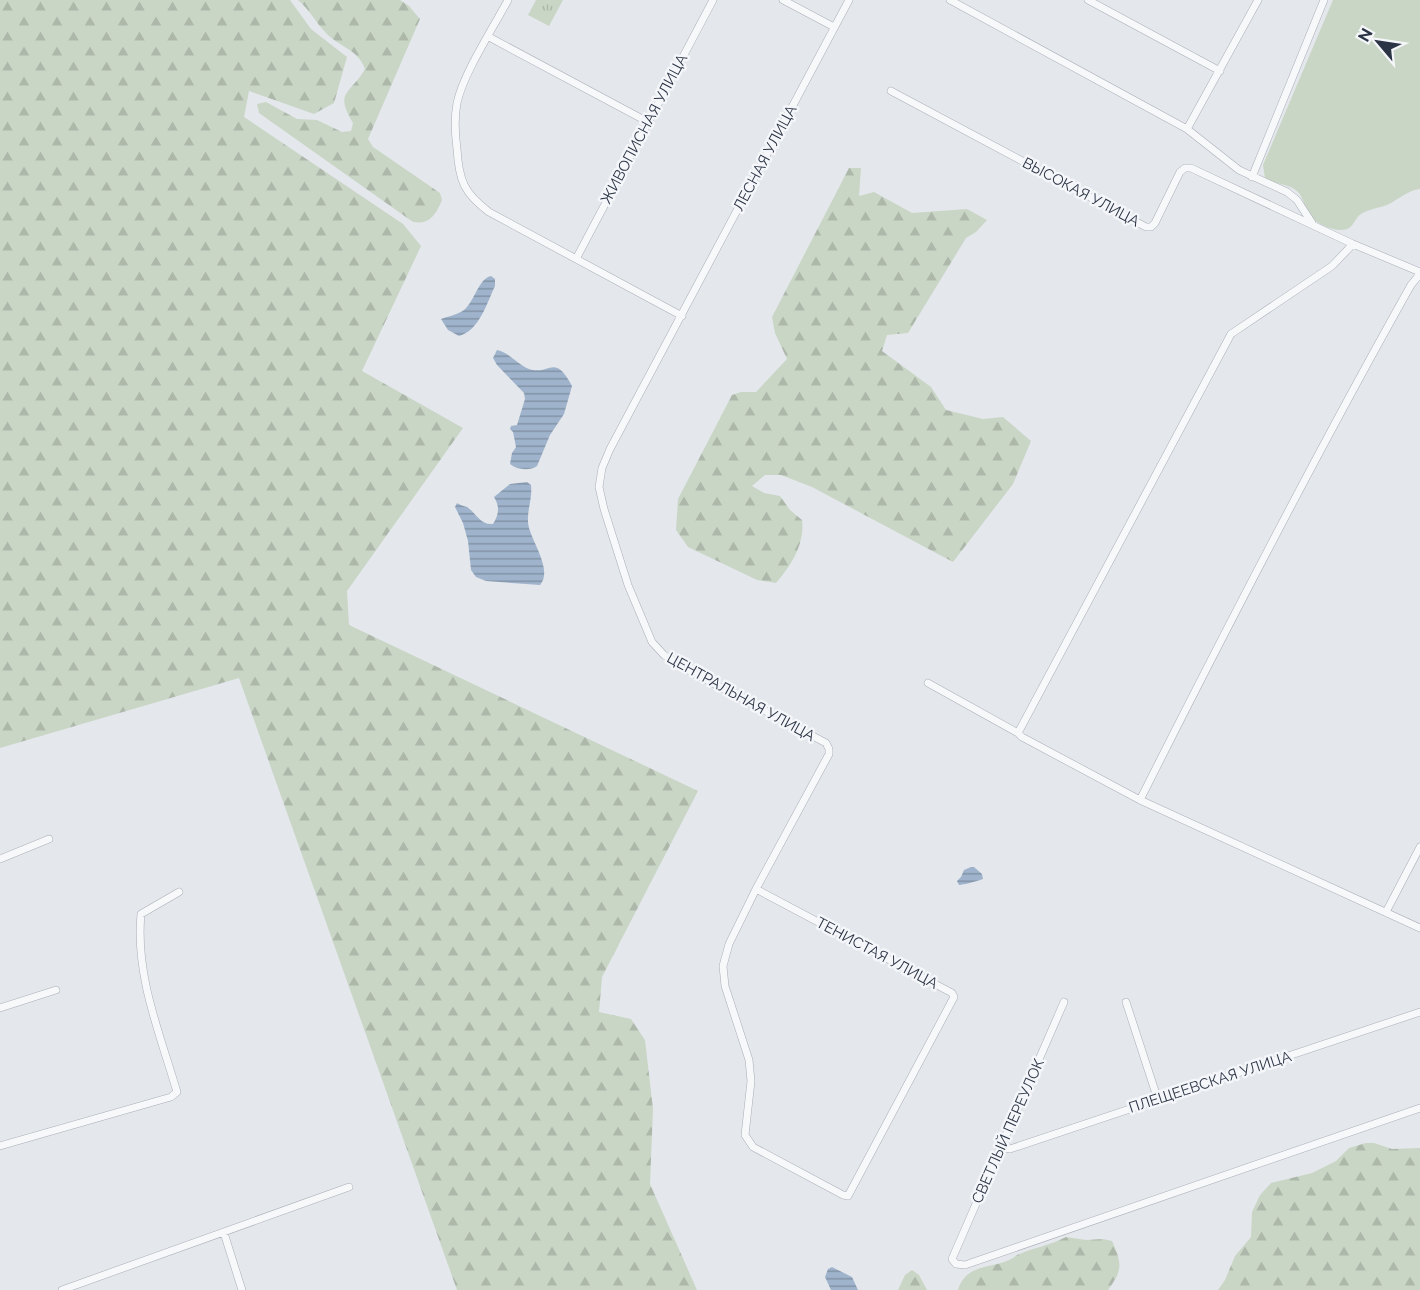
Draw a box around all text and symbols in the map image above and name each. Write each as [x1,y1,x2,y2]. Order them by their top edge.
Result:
north arrow [1348,12,1408,72]
text: N [1354,25,1377,45]
street label: ЖИВОПИСНАЯ УЛИЦА [597,51,691,207]
street label: ЛЕСНАЯ УЛИЦА [729,102,801,214]
street label: ВЫСОКАЯ УЛИЦА [1019,154,1143,230]
street label: ЦЕНТРАЛЬНАЯ УЛИЦА [664,649,818,745]
street label: ТЕНИСТАЯ УЛИЦА [813,913,941,993]
street label: ПЛЕЩЕЕВСКАЯ УЛИЦА [1126,1047,1294,1117]
street label: СВЕТЛЫЙ ПЕРЕУЛОК [968,1055,1048,1206]

